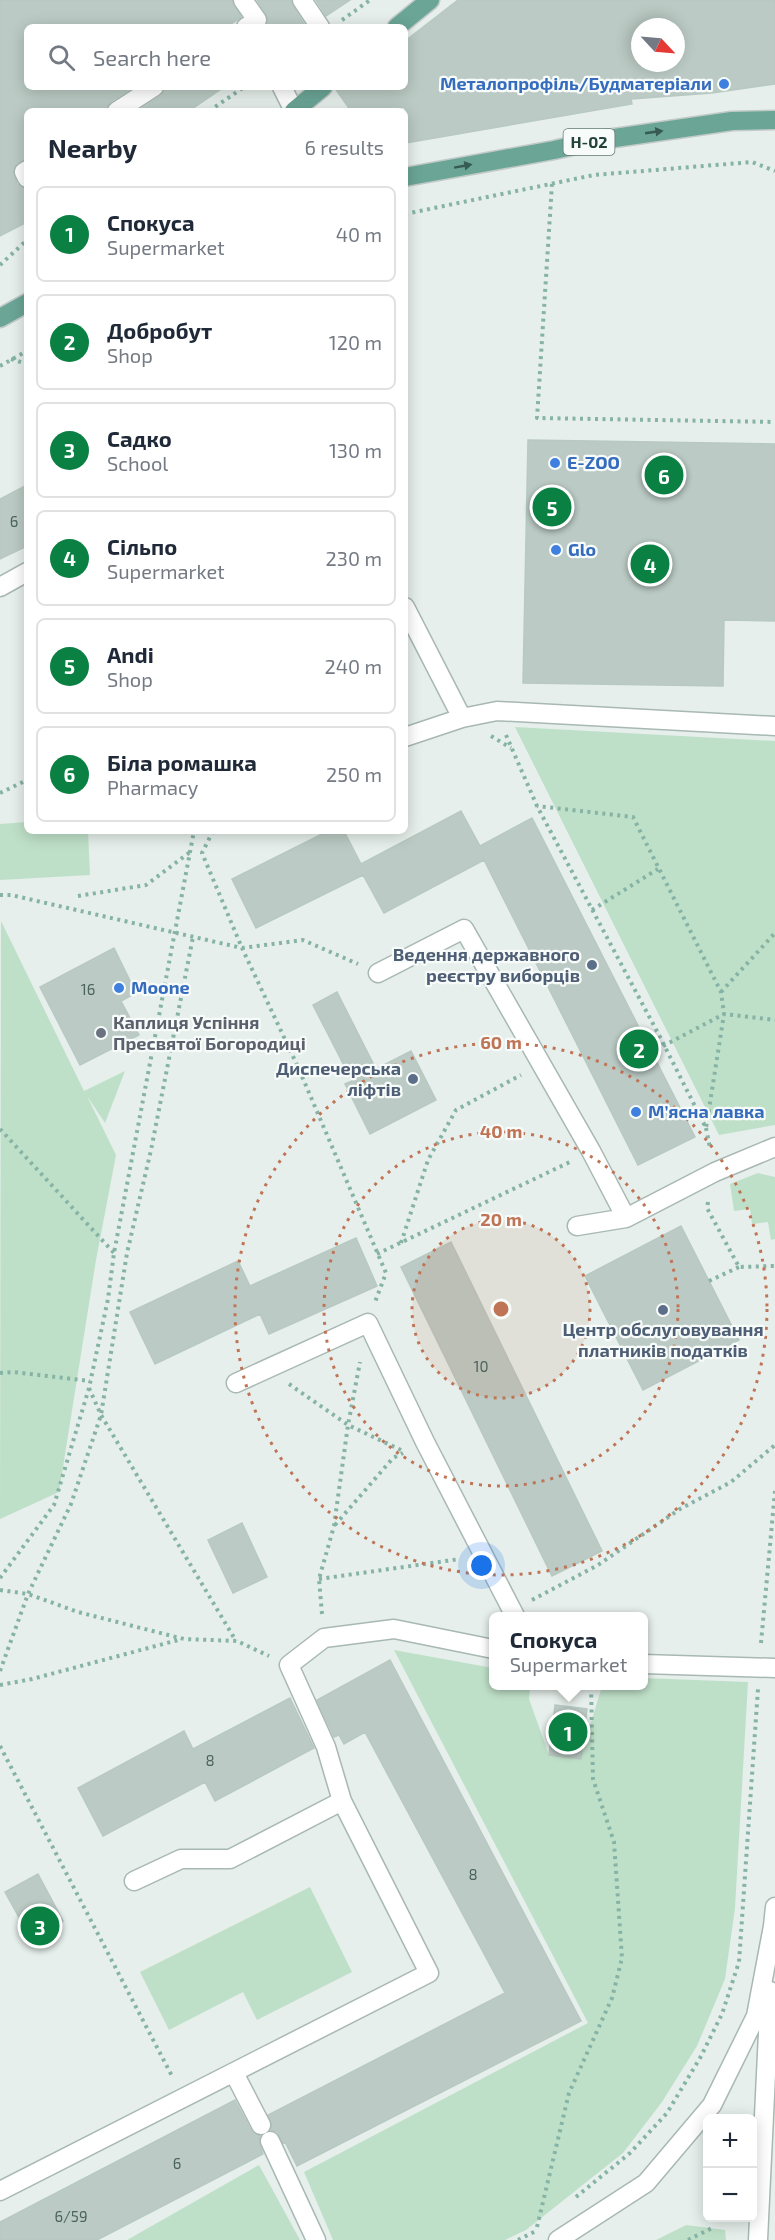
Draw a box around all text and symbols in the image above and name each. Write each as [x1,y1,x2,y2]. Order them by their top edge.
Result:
north arrow [631,18,685,72]
search box [24,24,408,90]
icon: search [45,41,78,74]
text: Search here [93,44,211,70]
place label: Металопрофіль/Будматеріали [440,72,712,94]
marker: Металопрофіль/Будматеріали [717,77,731,91]
one-way arrow [645,128,664,137]
road number: Н-02 [564,129,614,155]
text: Nearby [48,132,137,163]
text: 6 results [304,135,384,159]
one-way arrow [453,161,472,170]
text: Спокуса [107,209,195,235]
text: 1 [65,222,74,246]
text: 40 m [336,222,382,246]
text: Supermarket [107,235,225,259]
text: Добробут [107,317,212,343]
text: 2 [64,330,75,354]
text: 120 m [329,330,382,354]
text: Shop [107,343,153,367]
text: Садко [107,425,172,451]
text: 3 [64,438,75,462]
text: 130 m [329,438,382,462]
text: School [107,451,168,475]
place label: E-ZOO [567,451,620,473]
pin: 6 [644,452,684,498]
marker: E-ZOO [548,456,562,470]
pin: 5 [532,484,572,530]
house number: 6 [10,512,18,530]
text: Сільпо [107,533,177,559]
place label: Glo [568,538,596,560]
pin: 4 [630,542,670,586]
marker: Glo [549,543,563,557]
text: 4 [63,546,76,570]
text: 230 m [326,546,382,570]
text: Supermarket [107,559,225,583]
text: Andi [107,641,154,667]
text: 5 [64,654,75,678]
text: 240 m [324,654,382,678]
text: Shop [107,667,153,691]
text: Біла ромашка [107,749,257,775]
text: 6 [64,762,75,786]
text: 250 m [326,762,382,786]
text: Pharmacy [107,775,198,799]
place label: Ведення державного реєстру виборців [393,943,580,986]
marker: Ведення державного реєстру виборців [585,958,599,972]
place label: Moone [131,976,190,998]
house number: 16 [81,980,95,998]
marker: Moone [112,981,126,995]
place label: Каплиця Успіння Пресвятої Богородиці [113,1011,306,1054]
marker: Каплиця Успіння Пресвятої Богородиці [94,1026,108,1040]
pin: 2 [620,1026,658,1072]
text: 60 m [480,1031,522,1053]
place label: Диспечерська ліфтів [276,1057,401,1100]
marker: Диспечерська ліфтів [406,1072,420,1086]
place label: М’ясна лавка [648,1100,764,1122]
marker: М’ясна лавка [629,1105,643,1119]
text: 40 m [480,1120,522,1142]
text: 20 m [480,1208,522,1230]
centre of rings [491,1299,511,1319]
marker: Центр обслуговування платників податків [656,1303,670,1317]
place label: Центр обслуговування платників податків [562,1318,764,1361]
house number: 10 [473,1357,489,1375]
your location [467,1551,496,1580]
popup [489,1612,648,1690]
text: Спокуса [510,1626,597,1652]
text: Supermarket [510,1652,627,1676]
pin: 1 [548,1710,588,1754]
house number: 8 [205,1751,215,1769]
house number: 8 [468,1865,478,1883]
pin: 3 [20,1904,60,1948]
map controls [703,2114,757,2222]
button: + [703,2114,757,2168]
house number: 6 [173,2154,181,2172]
button: − [703,2168,757,2222]
house number: 6/59 [55,2207,87,2225]

